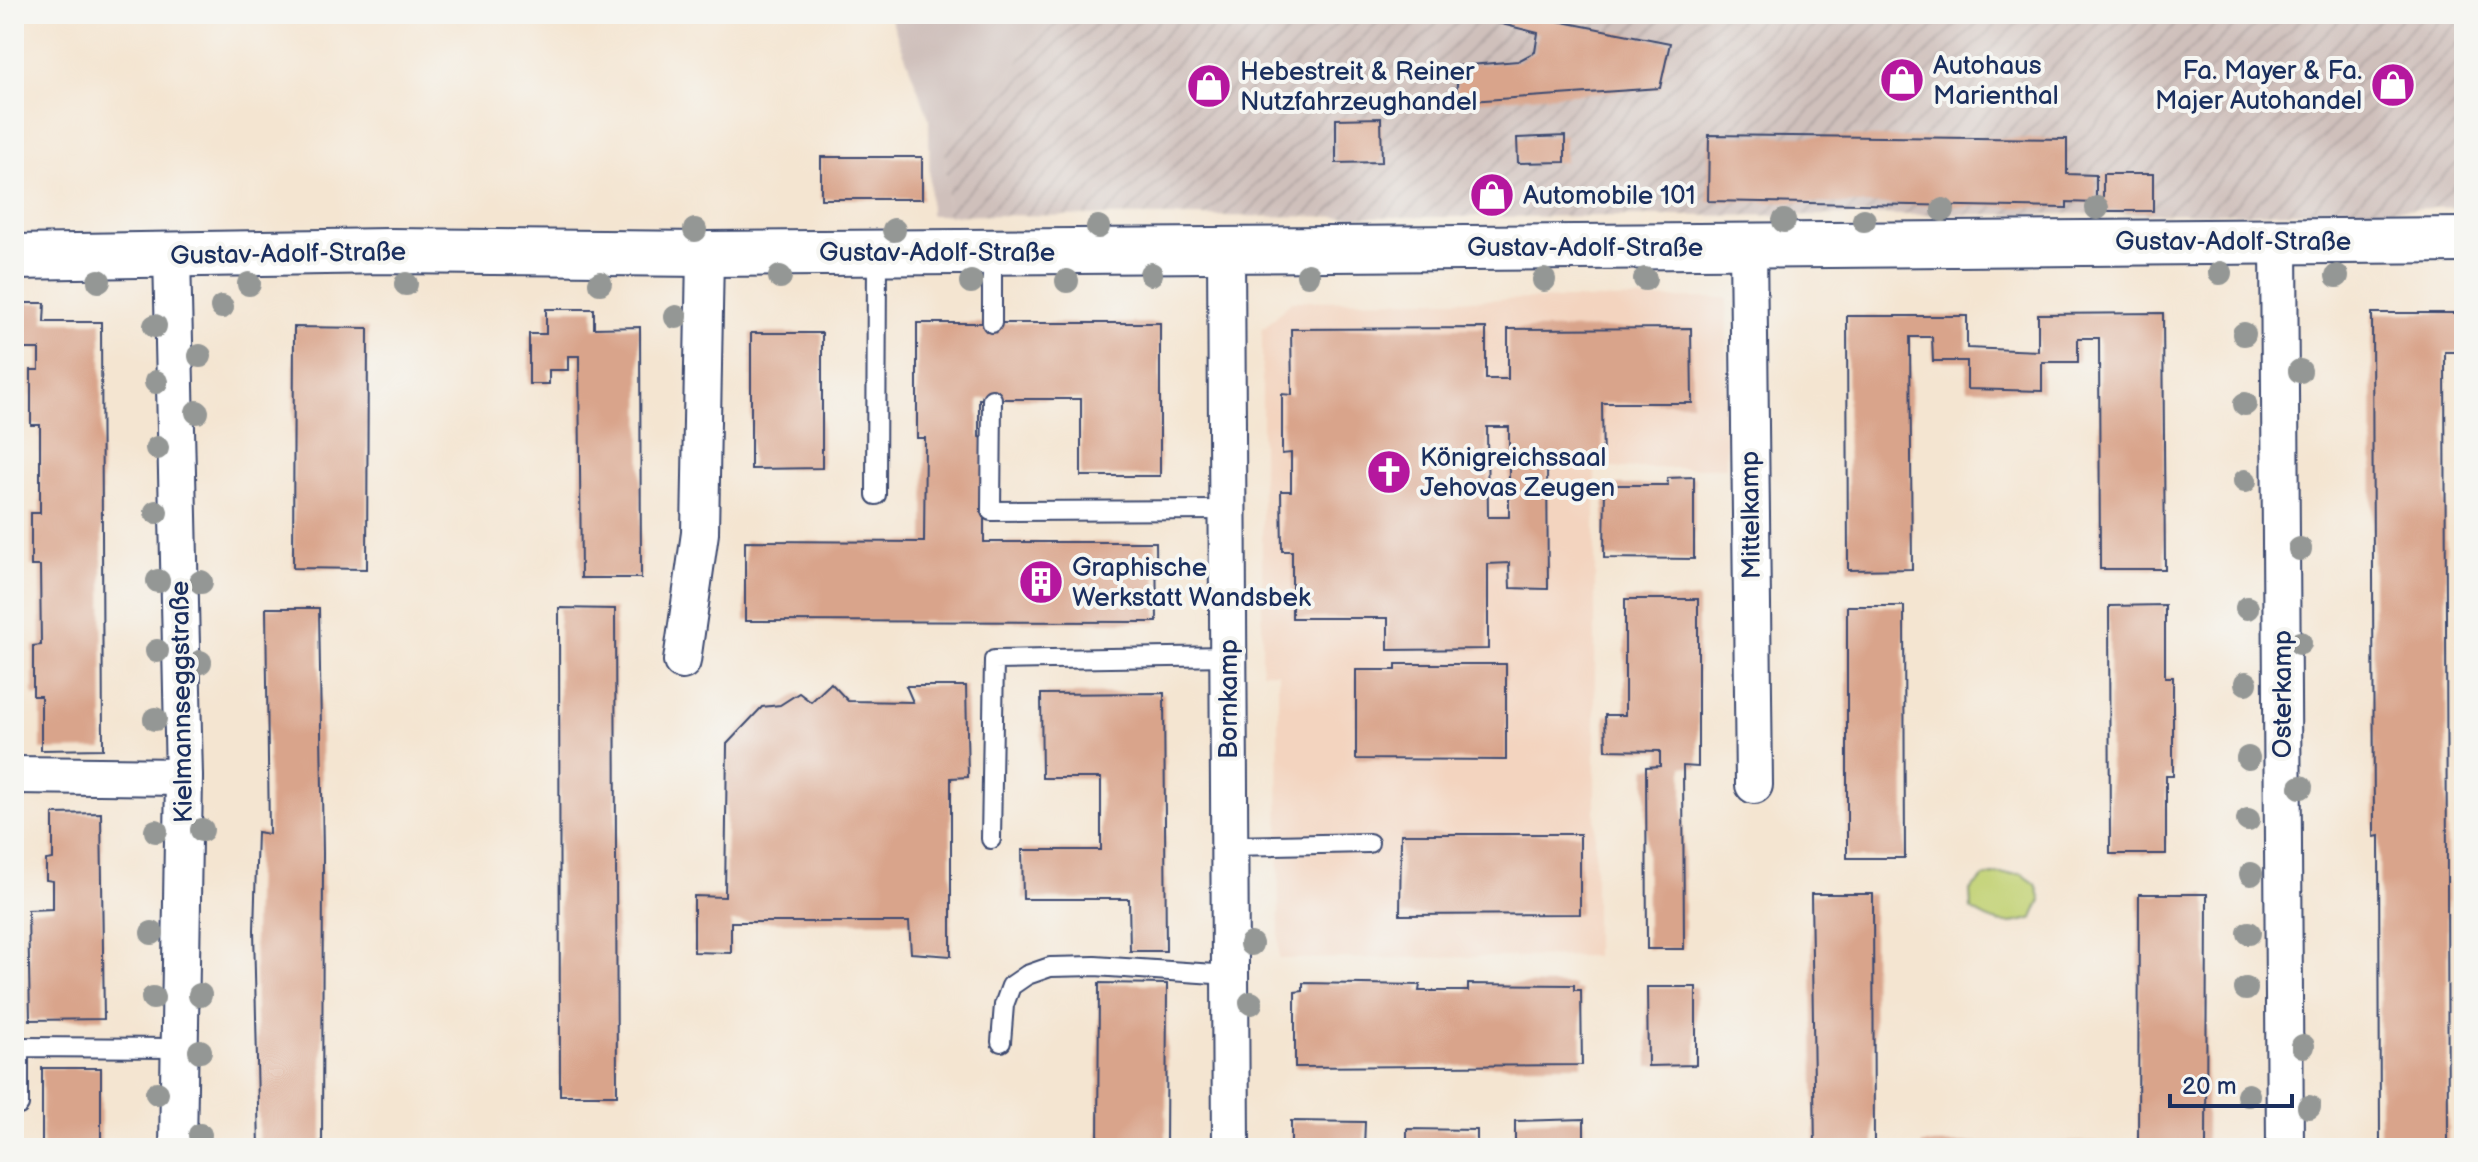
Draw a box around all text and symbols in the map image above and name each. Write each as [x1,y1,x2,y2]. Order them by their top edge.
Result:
place label: Autohaus Marienthal [1933,51,2059,112]
shop icon: Autohaus Marienthal [1878,56,1926,104]
place label: Fa. Mayer & Fa. Majer Autohandel [2155,56,2362,117]
place label: Hebestreit & Reiner Nutzfahrzeughandel [1240,57,1477,118]
shop icon: Fa. Mayer & Fa. Majer Autohandel [2369,61,2417,109]
shop icon: Hebestreit & Reiner Nutzfahrzeughandel [1185,62,1233,110]
shop icon: Automobile 101 [1468,171,1516,219]
place label: Automobile 101 [1523,181,1696,212]
street label: Gustav-Adolf-Straße [2115,227,2351,258]
street label: Gustav-Adolf-Straße [1467,233,1703,264]
street label: Gustav-Adolf-Straße [170,237,406,272]
street label: Gustav-Adolf-Straße [819,238,1055,269]
place label: Königreichssaal Jehovas Zeugen [1420,443,1615,504]
church icon: Königreichssaal Jehovas Zeugen [1365,448,1413,496]
street label: Mittelkamp [1735,450,1768,580]
place label: Graphische Werkstatt Wandsbek [1072,553,1311,614]
building icon: Graphische Werkstatt Wandsbek [1017,558,1065,606]
street label: Kielmannseggstraße [165,581,200,823]
street label: Osterkamp [2268,630,2299,758]
street label: Bornkamp [1214,639,1245,759]
scale bar [2170,1058,2292,1108]
text: 20 m [2182,1072,2237,1101]

